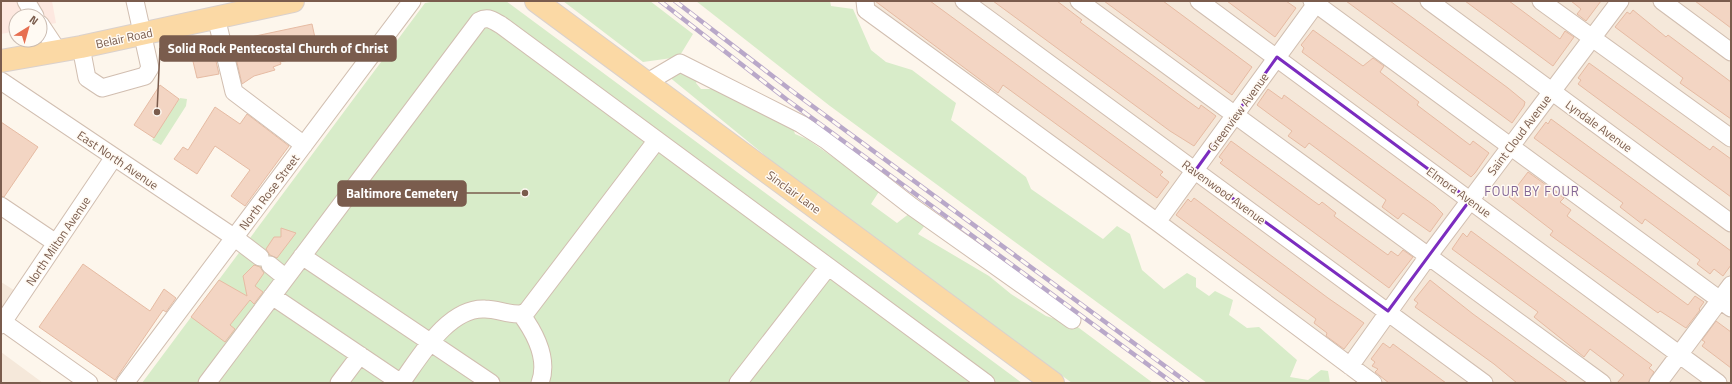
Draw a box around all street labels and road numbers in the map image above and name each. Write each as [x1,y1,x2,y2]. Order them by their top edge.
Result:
street label: Belair Road [94,23,154,53]
street label: Greenview Avenue [1203,69,1273,155]
street label: Saint Cloud Avenue [1482,91,1556,179]
street label: Lyndale Avenue [1562,95,1636,157]
street label: East North Avenue [74,126,162,194]
street label: North Rose Street [234,149,304,234]
street label: Ravenwood Avenue [1178,155,1270,229]
street label: Elmora Avenue [1423,162,1495,222]
street label: Sinclair Lane [763,166,825,218]
street label: North Milton Avenue [21,192,95,290]

